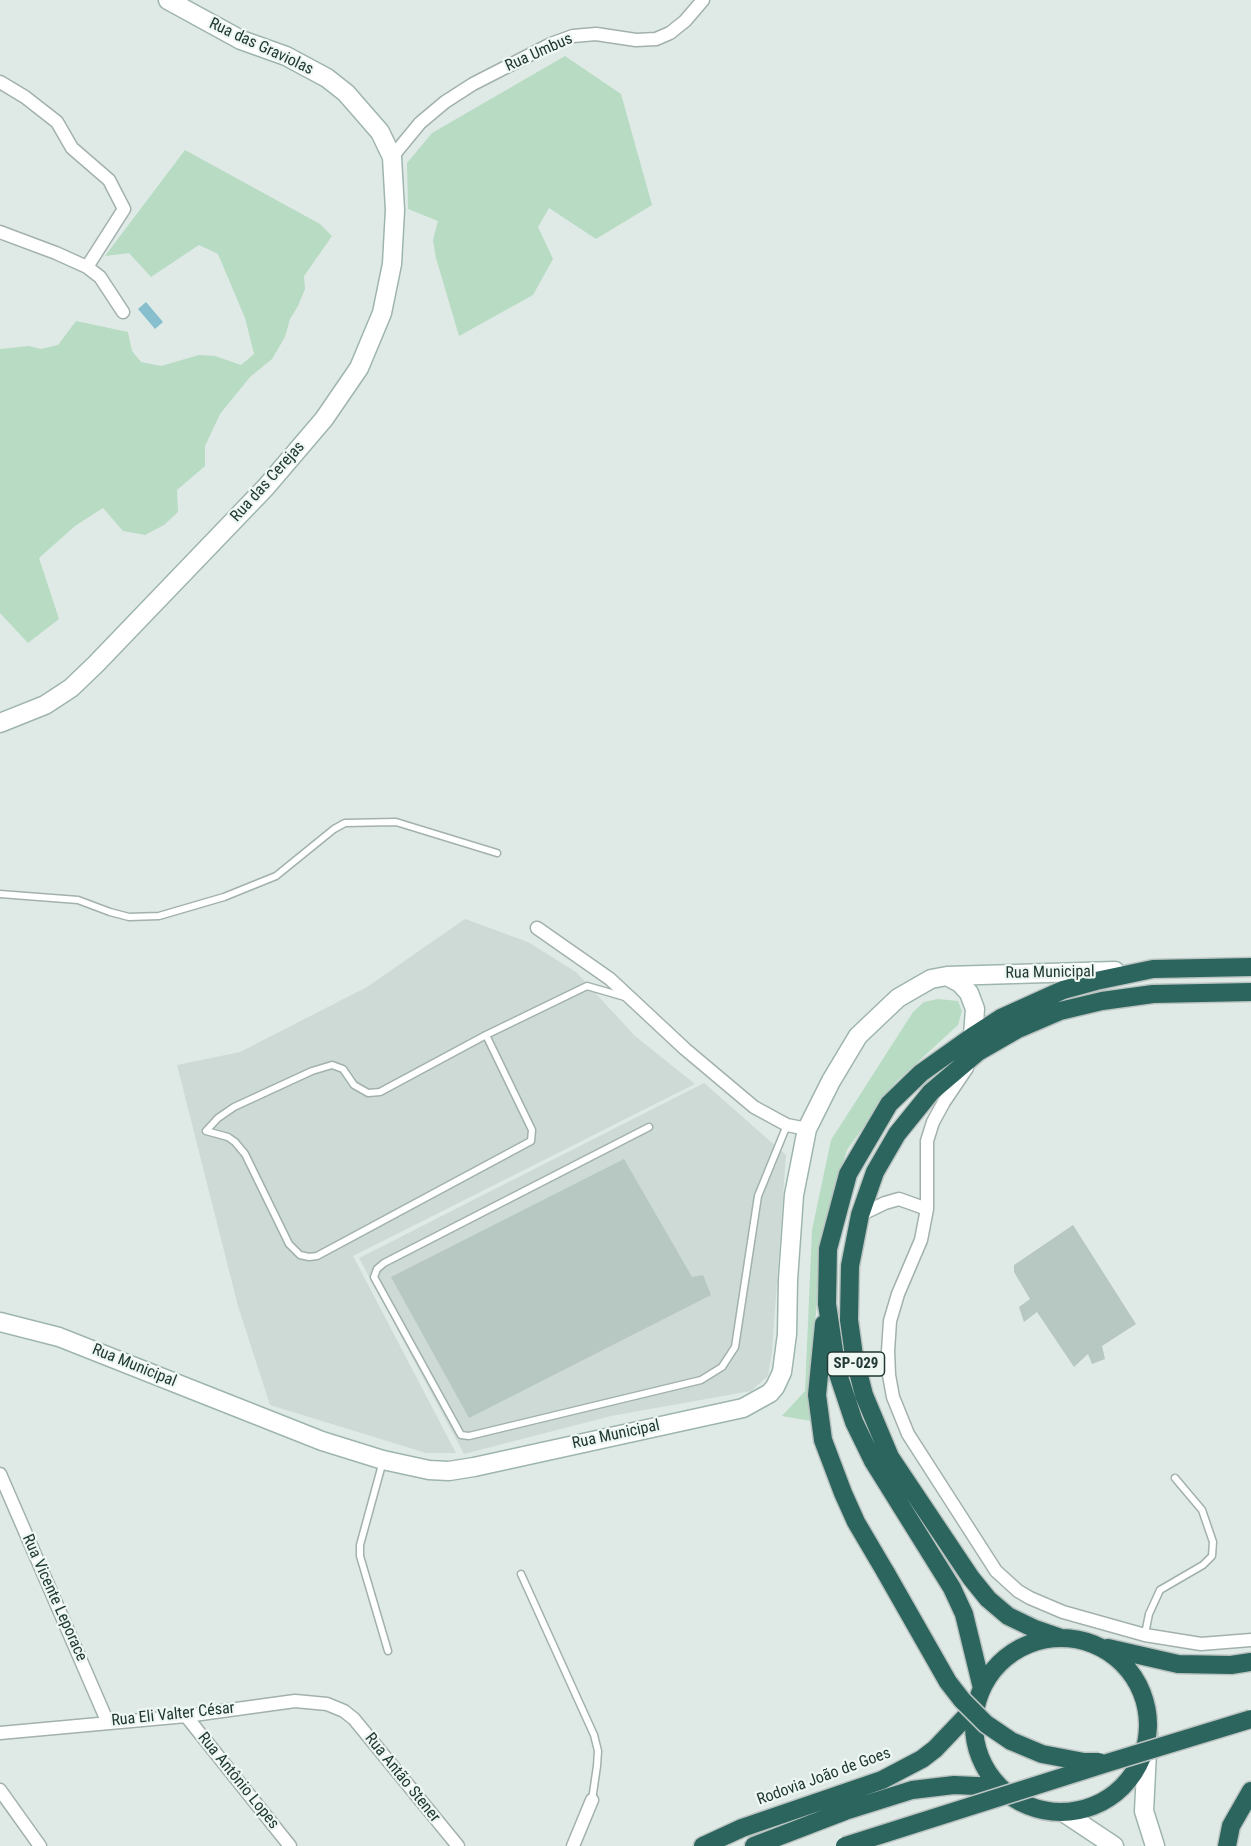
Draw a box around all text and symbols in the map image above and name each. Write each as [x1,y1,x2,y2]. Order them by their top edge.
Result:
street label: Rua das Graviolas [206,14,316,80]
street label: Rua Umbus [502,30,576,76]
street label: Rua das Cerejas [227,438,309,526]
street label: Rua Municipal [1005,963,1095,983]
street label: Rua Municipal [89,1340,179,1392]
road number: SP-029 [828,1352,884,1376]
street label: Rua Municipal [570,1416,662,1454]
street label: Rua Vicente Leporace [17,1532,91,1664]
street label: Rua Eli Valter César [111,1699,235,1731]
street label: Rua Antônio Lopes [193,1729,283,1833]
street label: Rua Antão Stener [360,1729,444,1827]
street label: Rodovia João de Goes [755,1744,893,1810]

